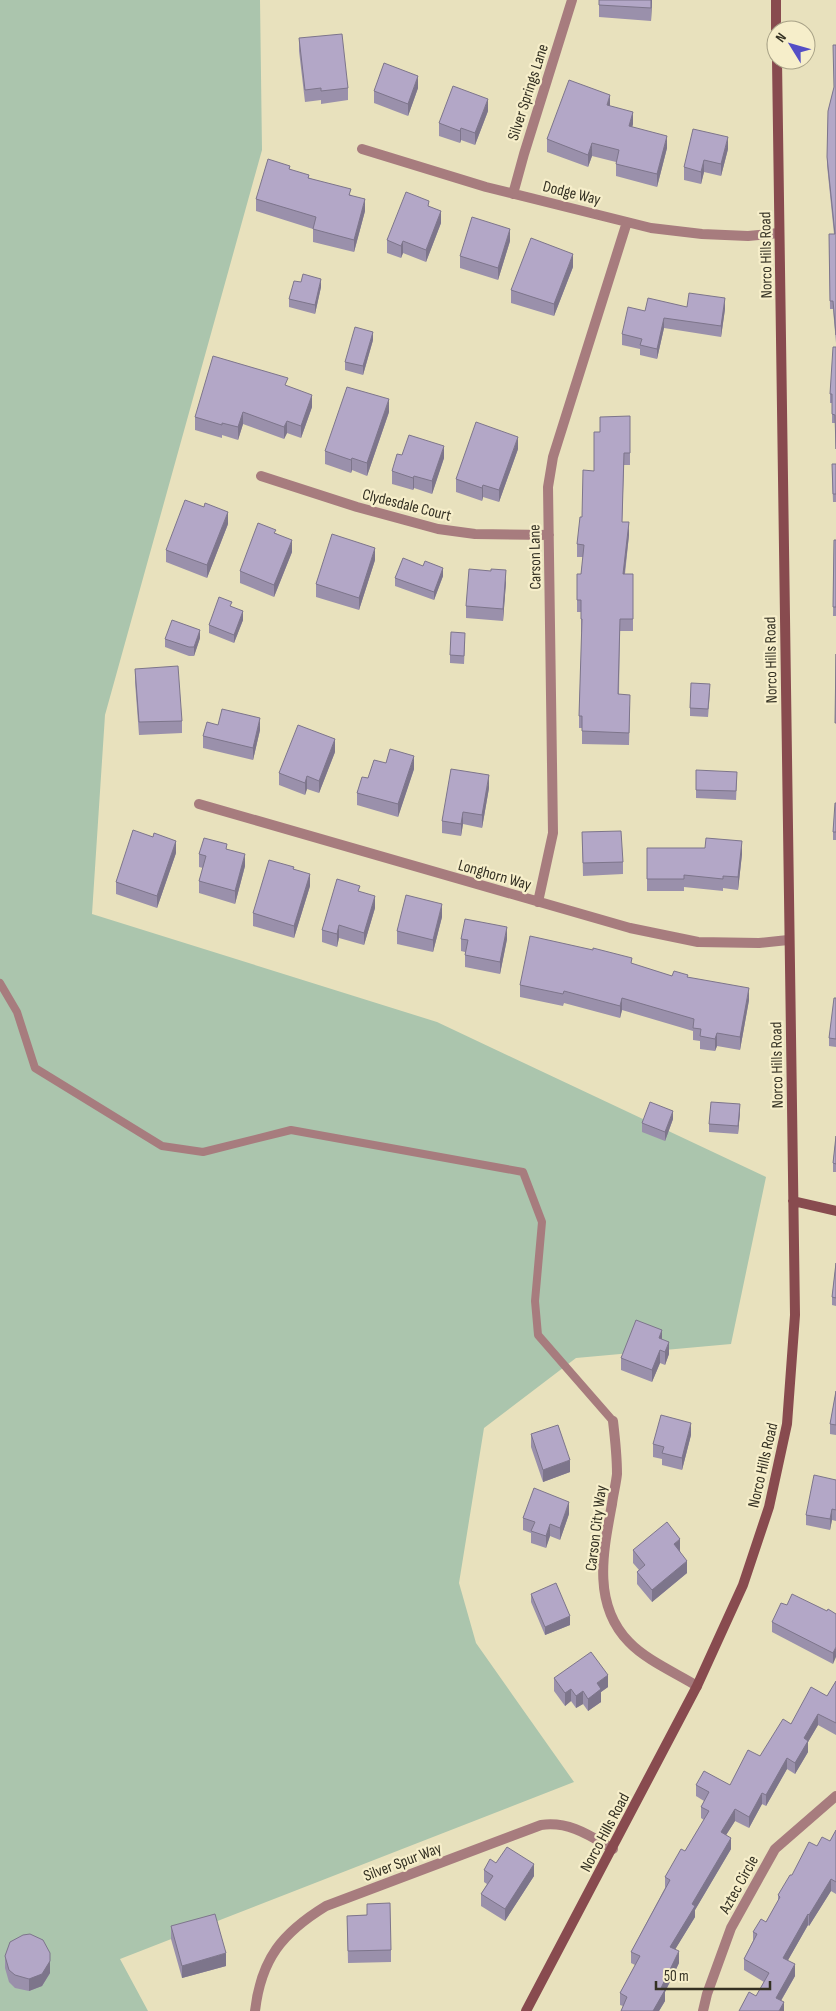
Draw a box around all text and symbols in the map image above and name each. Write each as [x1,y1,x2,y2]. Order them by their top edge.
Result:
north arrow [766,20,816,70]
text: N [772,29,790,46]
street label: Silver Springs Lane [504,42,553,143]
street label: Dodge Way [541,177,602,210]
street label: Norco Hills Road [756,211,777,298]
street label: Clydesdale Court [360,485,453,526]
street label: Carson Lane [525,524,546,590]
street label: Norco Hills Road [761,616,782,703]
street label: Longhorn Way [456,856,533,895]
street label: Norco Hills Road [767,1021,788,1108]
street label: Norco Hills Road [744,1421,782,1510]
street label: Carson City Way [582,1484,611,1572]
street label: Norco Hills Road [577,1790,634,1875]
street label: Silver Spur Way [361,1839,444,1886]
street label: Aztec Circle [715,1852,763,1918]
scale bar [656,1958,770,1990]
text: 50 m [664,1967,689,1986]

